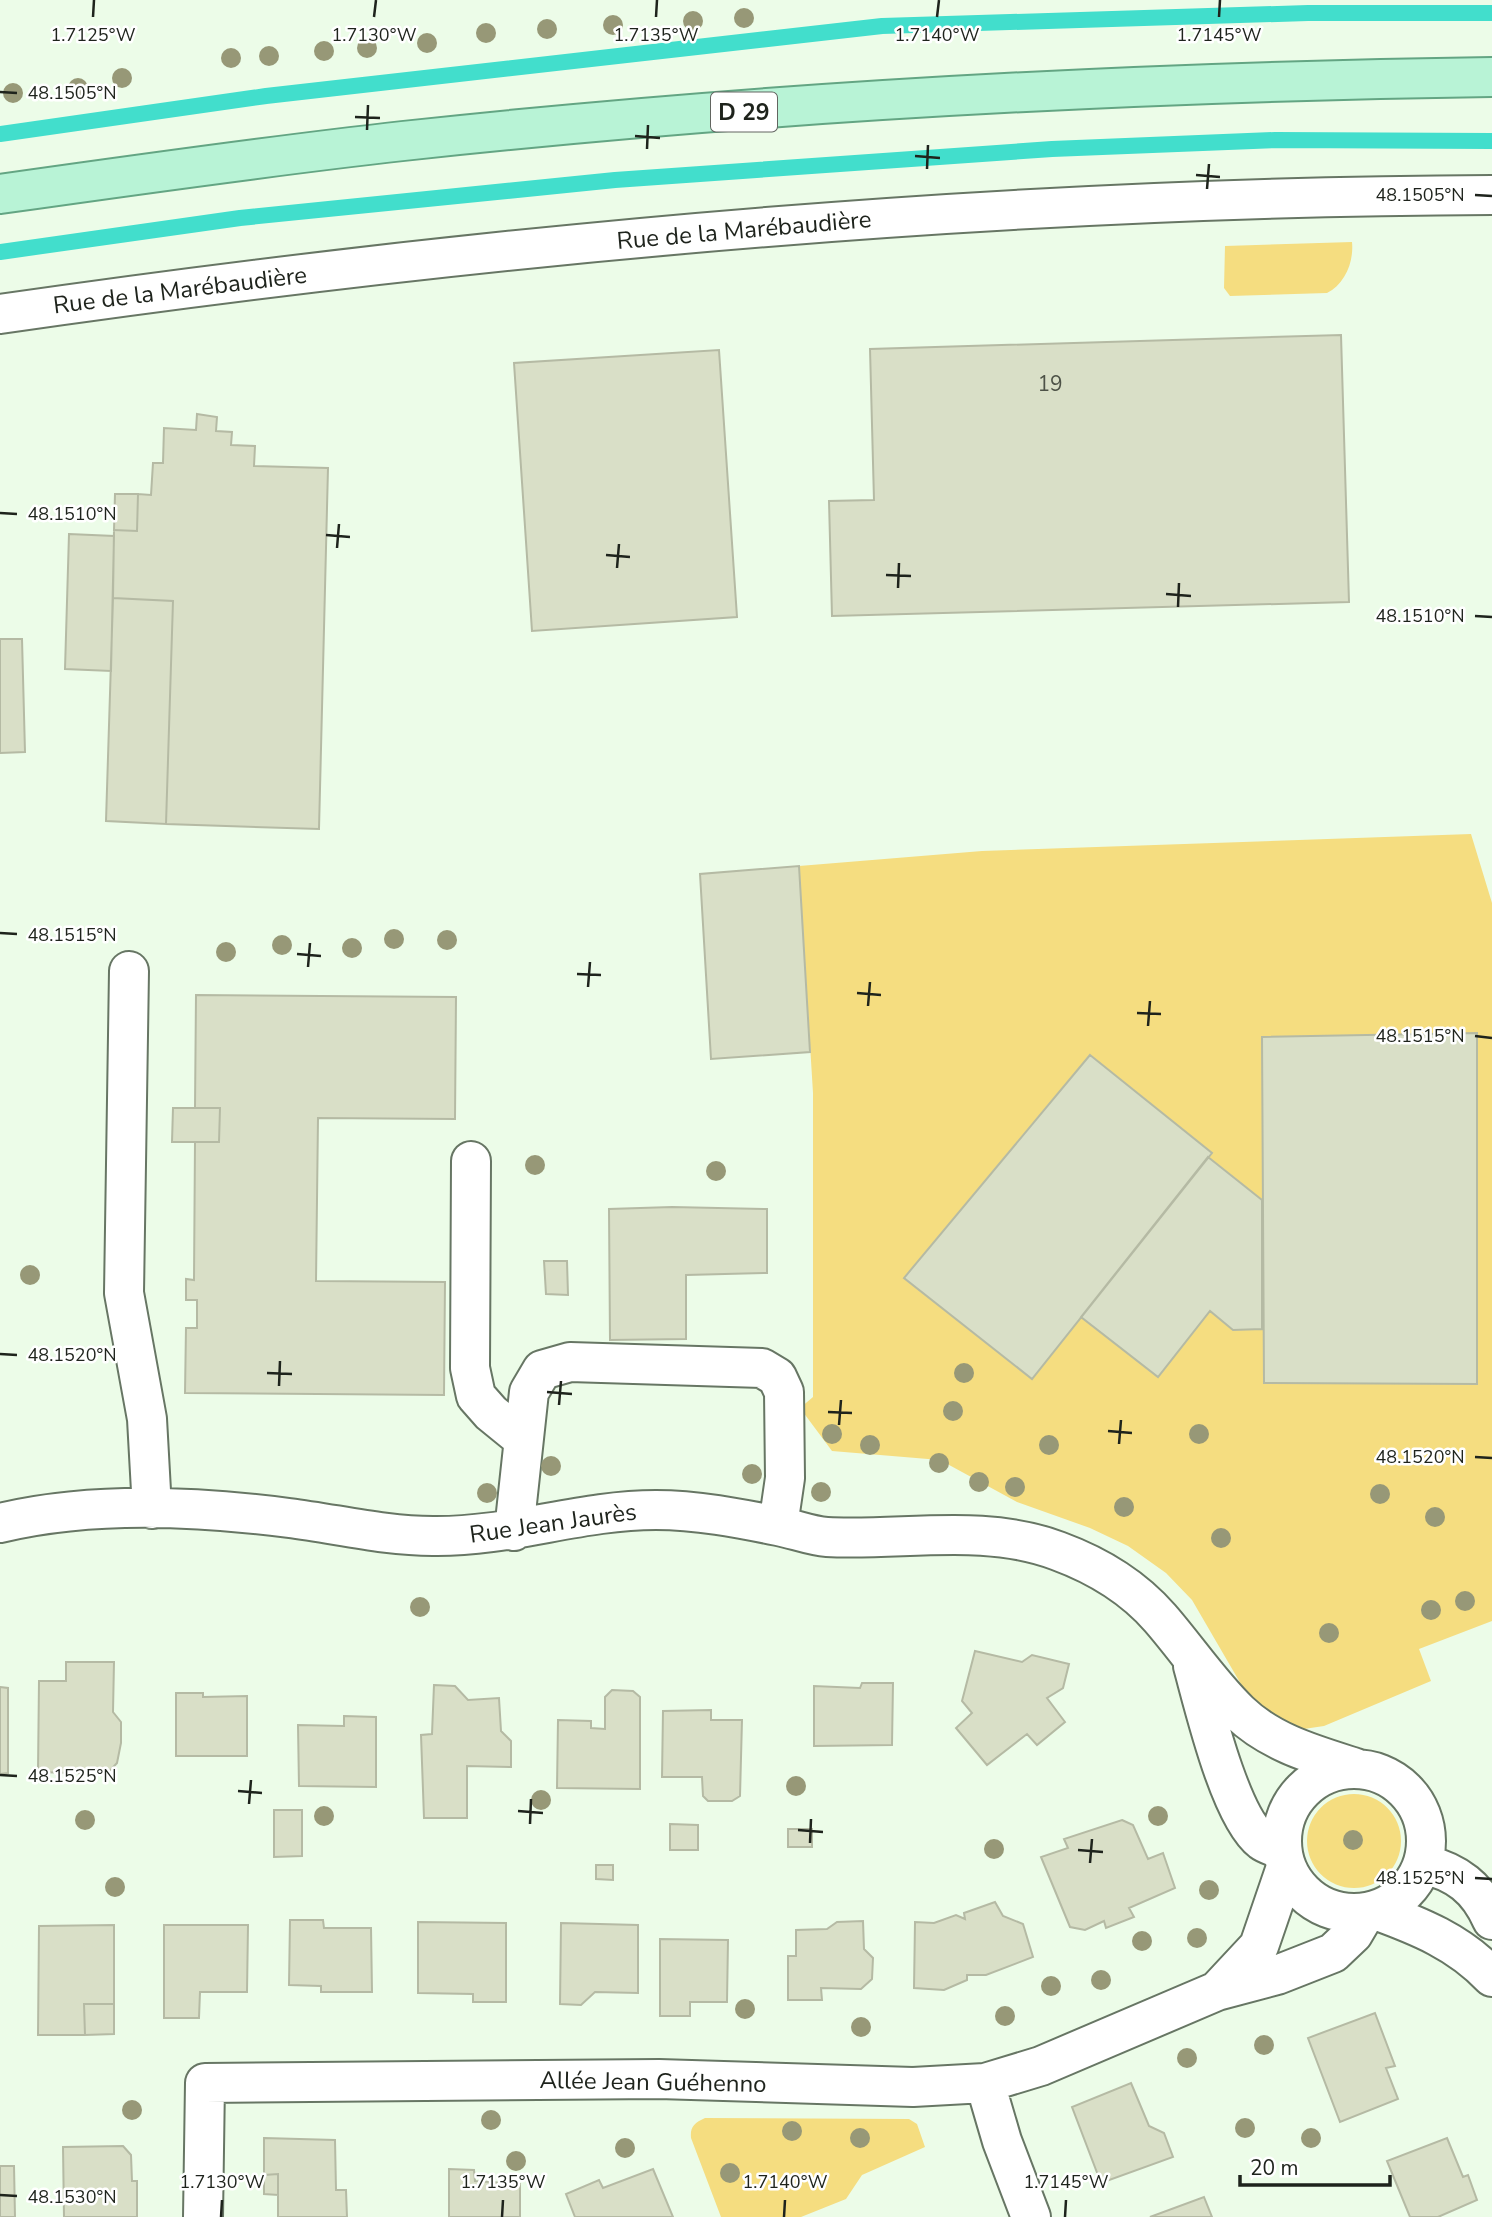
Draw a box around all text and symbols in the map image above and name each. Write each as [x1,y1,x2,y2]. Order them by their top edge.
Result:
text: 1.7125°W [51,23,136,47]
text: 1.7130°W [332,23,417,47]
text: 1.7135°W [614,23,699,47]
text: 1.7140°W [895,23,980,47]
text: 1.7145°W [1177,23,1262,47]
text: 48.1505°N [28,81,116,105]
road number: D 29 [711,92,777,132]
text: 48.1505°N [1376,183,1464,207]
street label: Rue de la Marébaudière [615,203,873,257]
street label: Rue de la Marébaudière [51,259,309,321]
house number: 19 [1037,370,1063,398]
text: 48.1510°N [28,502,116,526]
text: 48.1510°N [1376,604,1464,628]
text: 48.1515°N [28,923,116,947]
text: 48.1515°N [1376,1024,1464,1048]
text: 48.1520°N [28,1343,116,1367]
text: 48.1520°N [1376,1445,1464,1469]
street label: Rue Jean Jaurès [467,1495,639,1551]
text: 48.1525°N [28,1764,116,1788]
text: 48.1525°N [1376,1866,1464,1890]
street label: Allée Jean Guéhenno [539,2064,767,2100]
scale bar [1240,2144,1390,2188]
text: 20 m [1250,2154,1299,2182]
text: 1.7130°W [180,2170,265,2194]
text: 1.7135°W [461,2170,546,2194]
text: 1.7140°W [743,2170,828,2194]
text: 1.7145°W [1024,2170,1109,2194]
text: 48.1530°N [28,2185,116,2209]

